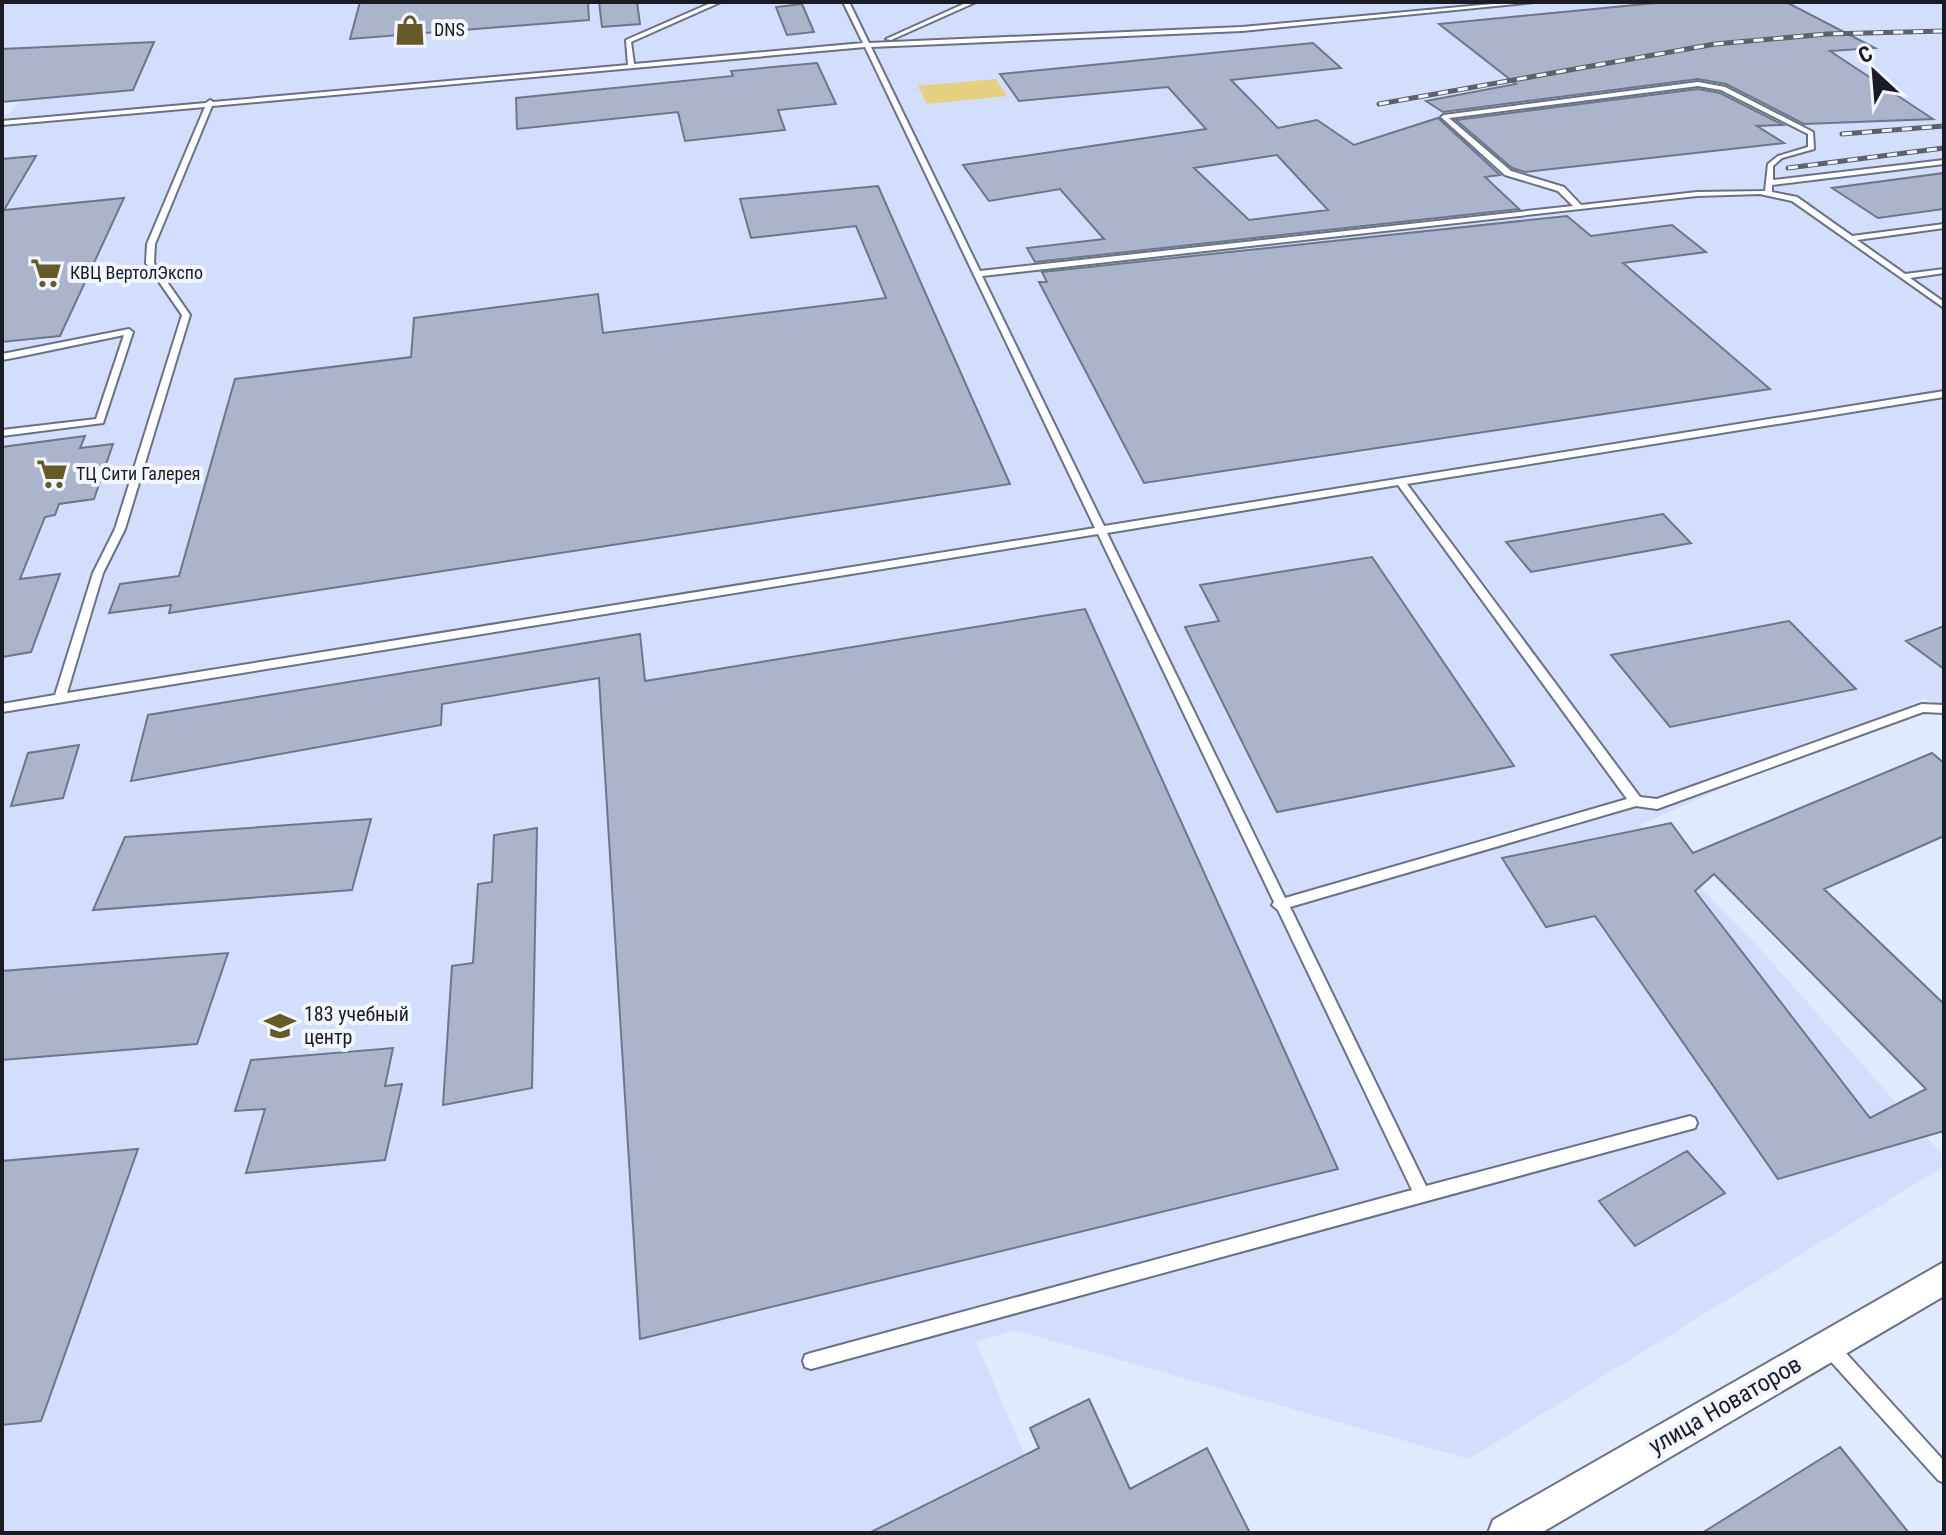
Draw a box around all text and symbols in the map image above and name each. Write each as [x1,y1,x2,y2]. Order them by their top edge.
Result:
shop icon: DNS [393,13,427,47]
place label: DNS [434,19,465,40]
north arrow [1834,32,1914,112]
text: С [1854,40,1877,68]
supermarket icon: КВЦ ВертолЭкспо [29,256,63,290]
place label: КВЦ ВертолЭкспо [70,262,203,283]
supermarket icon: ТЦ Сити Галерея [35,457,69,491]
place label: ТЦ Сити Галерея [76,463,201,484]
place label: 183 учебный центр [304,1002,409,1049]
school or university icon: 183 учебный центр [263,1009,297,1043]
street label: улица Новаторов [1644,1350,1806,1460]

